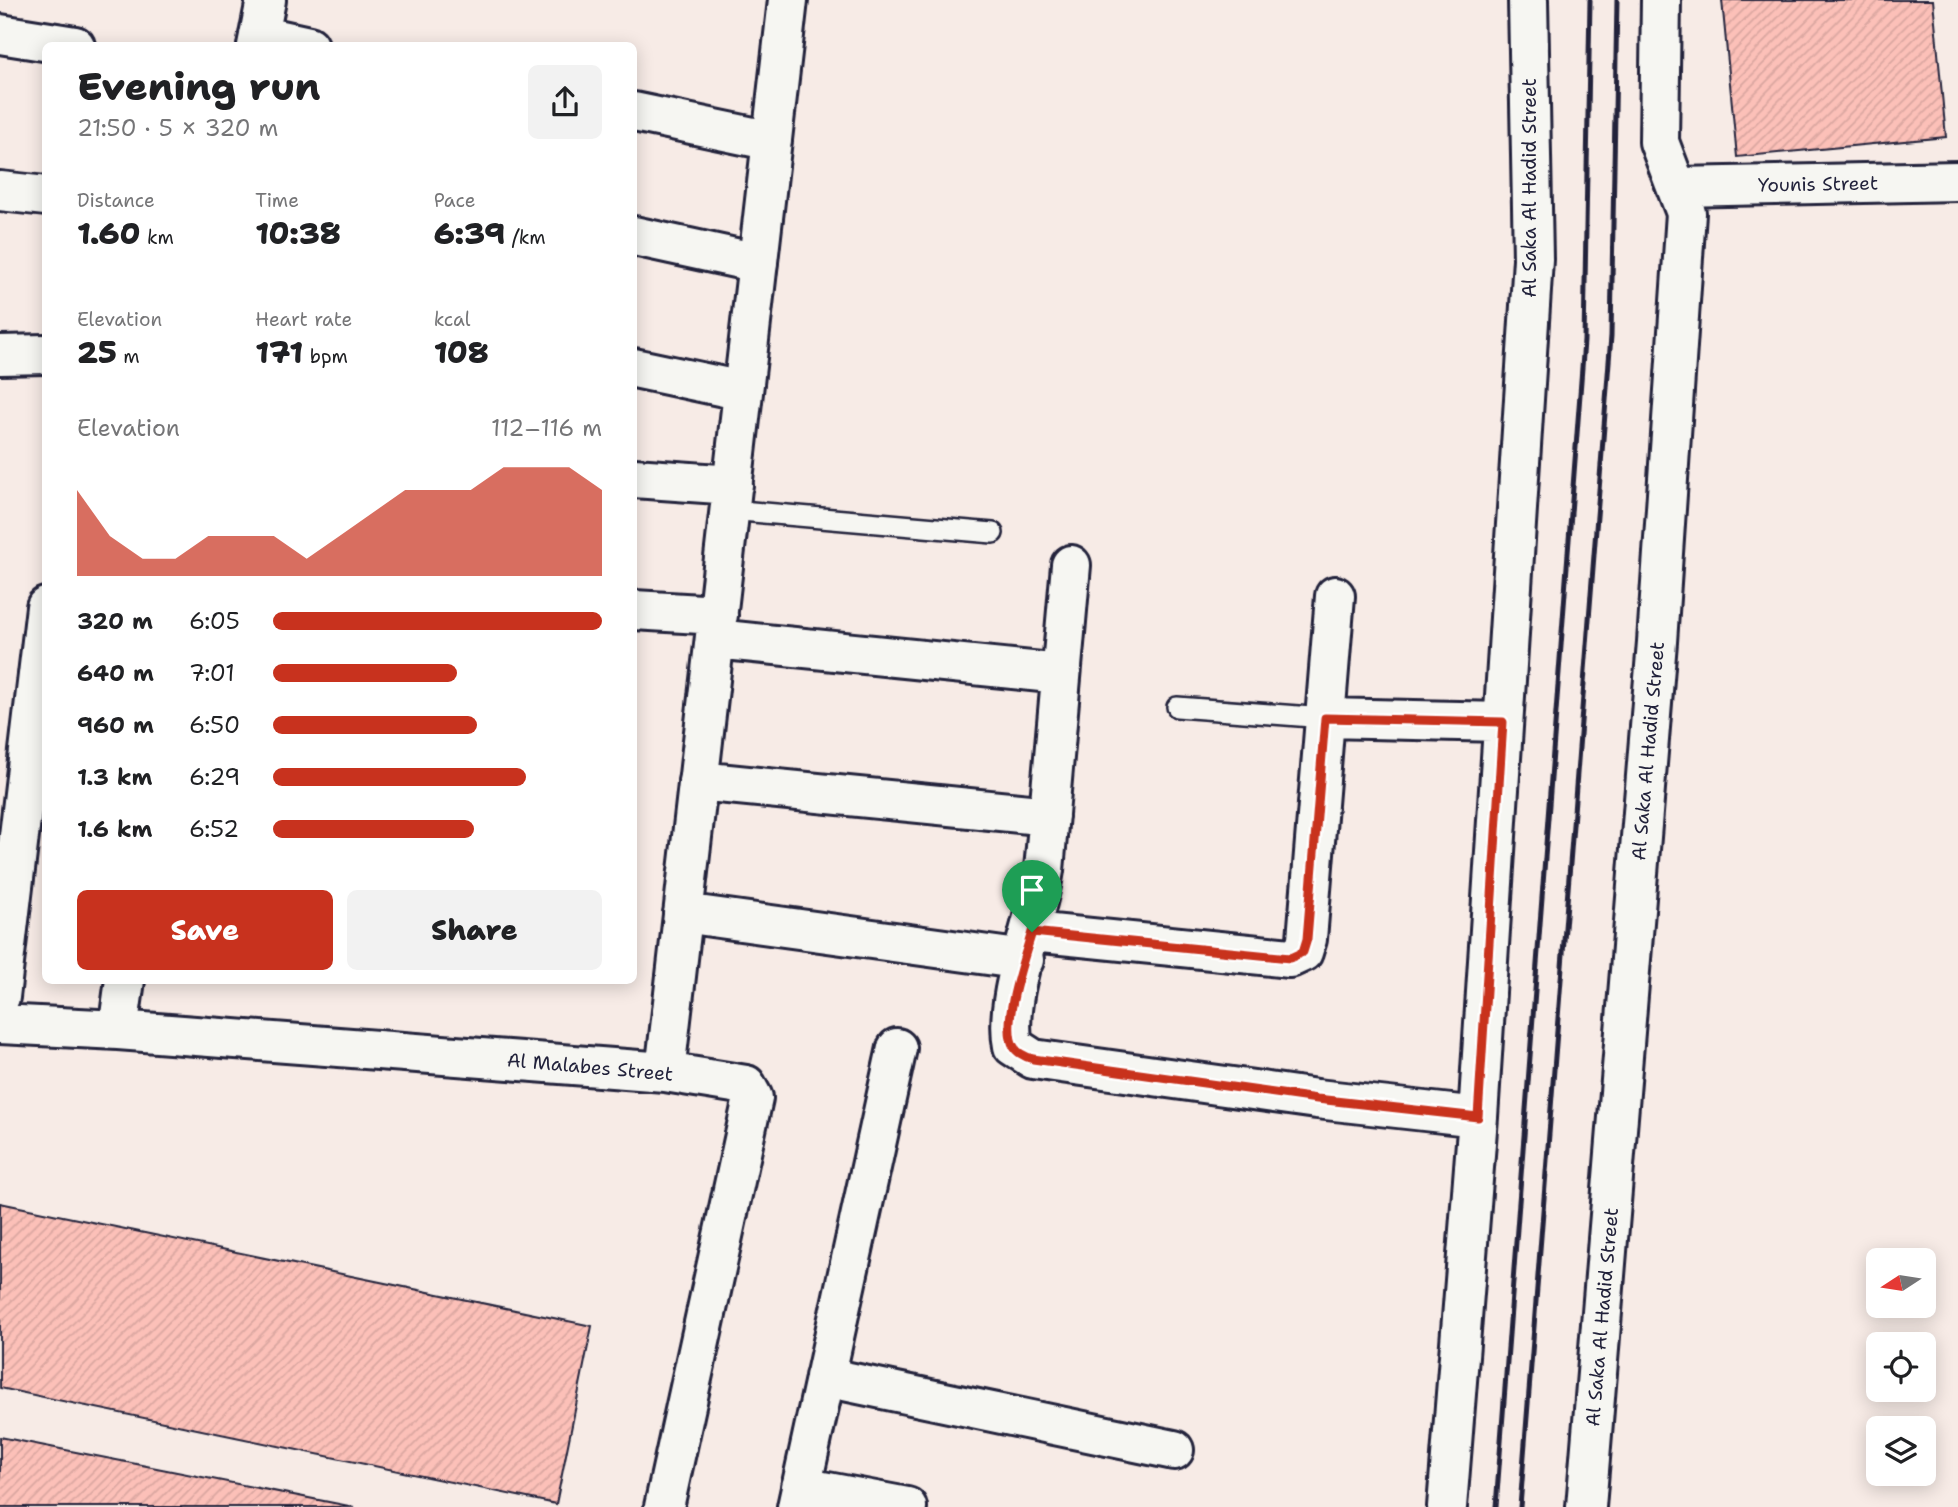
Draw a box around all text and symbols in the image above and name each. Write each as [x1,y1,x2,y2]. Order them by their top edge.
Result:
text: Evening run [77,61,320,112]
button: share [528,65,602,139]
street label: Al Saka Al Hadid Street [1517,78,1542,298]
text: 21:50 · 5 × 320 m [77,113,278,143]
street label: Younis Street [1758,170,1878,198]
text: Distance [77,188,155,213]
text: Time [255,188,299,213]
text: Pace [434,188,475,213]
text: 1.60 [77,213,141,254]
text: 10:38 [255,213,341,254]
text: 6:39 [434,213,505,254]
text: km [141,225,174,250]
text: /km [505,225,546,250]
text: Elevation [77,307,162,332]
text: Heart rate [255,307,352,332]
text: kcal [434,307,471,332]
text: 25 [77,332,117,373]
text: 171 [255,332,303,373]
text: 108 [434,332,489,373]
text: m [117,344,140,369]
text: bpm [303,344,348,369]
text: Elevation [77,413,180,443]
text: 112–116 m [491,413,602,443]
text: 320 m [77,606,153,636]
text: 6:05 [189,606,240,636]
street label: Al Saka Al Hadid Street [1626,641,1670,861]
text: 640 m [77,658,154,688]
text: 7:01 [189,658,235,688]
text: 960 m [77,710,154,740]
text: 6:50 [189,710,240,740]
text: 1.3 km [77,762,152,792]
text: 6:29 [189,762,240,792]
text: 1.6 km [77,814,152,844]
text: 6:52 [189,814,239,844]
pin [1002,860,1062,932]
icon: arrive [1013,871,1051,909]
button: Save [77,890,333,970]
button: Share [347,890,602,970]
street label: Al Malabes Street [506,1047,674,1087]
street label: Al Saka Al Hadid Street [1580,1207,1624,1427]
north arrow [1866,1248,1936,1318]
map controls [1866,1248,1936,1486]
button: locate [1866,1332,1936,1402]
button: layers [1866,1416,1936,1486]

